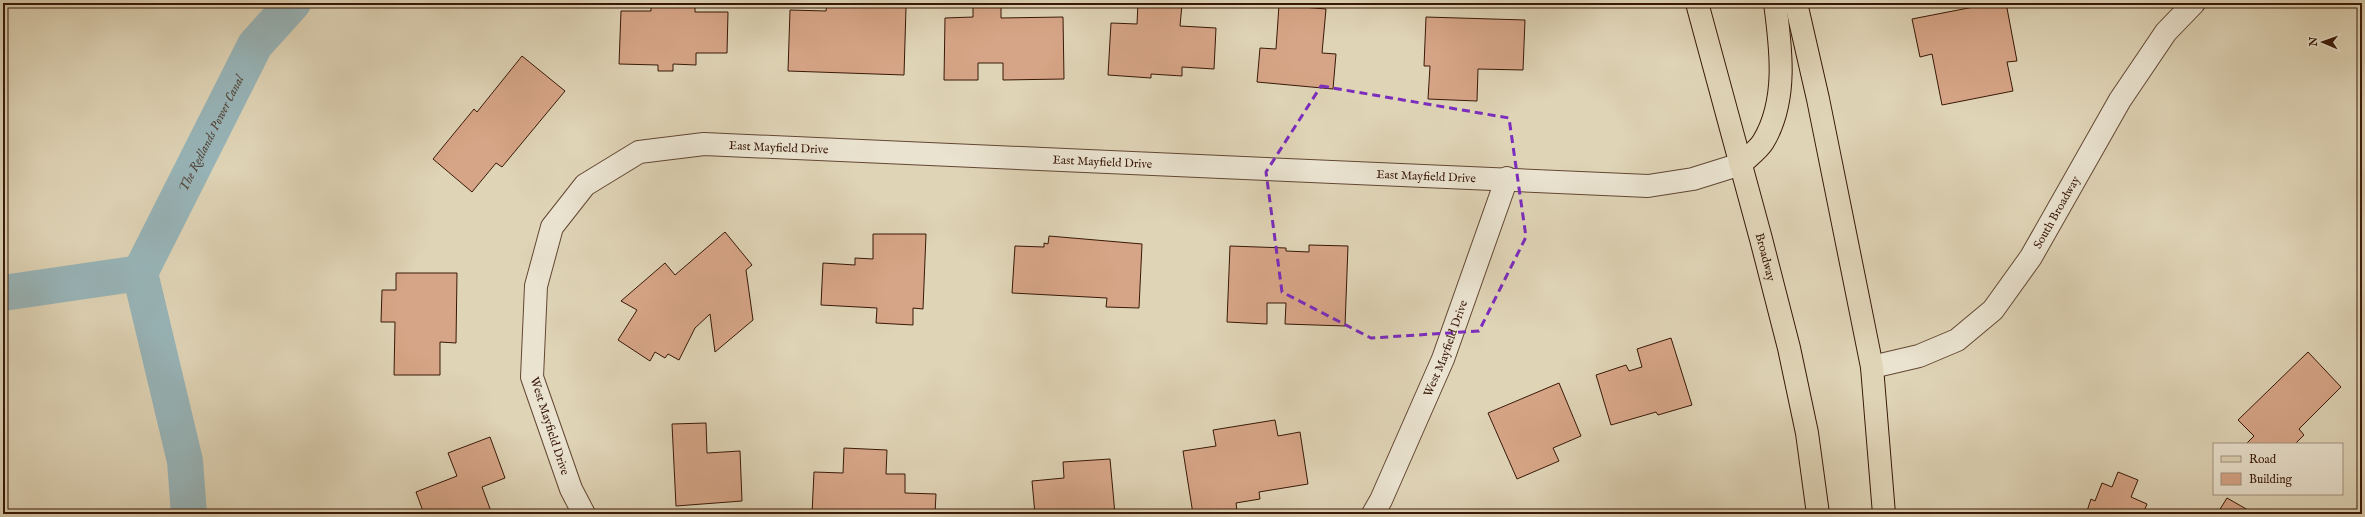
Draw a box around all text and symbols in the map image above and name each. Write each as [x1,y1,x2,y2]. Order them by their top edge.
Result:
north arrow [2303,22,2343,62]
text: N [2307,36,2321,48]
water label: The Redlands Power Canal [175,72,249,195]
street label: East Mayfield Drive [729,138,829,158]
street label: East Mayfield Drive [1052,153,1153,172]
street label: East Mayfield Drive [1376,167,1477,186]
street label: South Broadway [2030,173,2083,252]
street label: Broadway [1752,231,1779,283]
street label: West Mayfield Drive [1420,298,1471,399]
street label: West Mayfield Drive [527,375,573,478]
legend [2213,443,2343,495]
text: Road [2249,452,2277,467]
text: Building [2249,472,2293,487]

